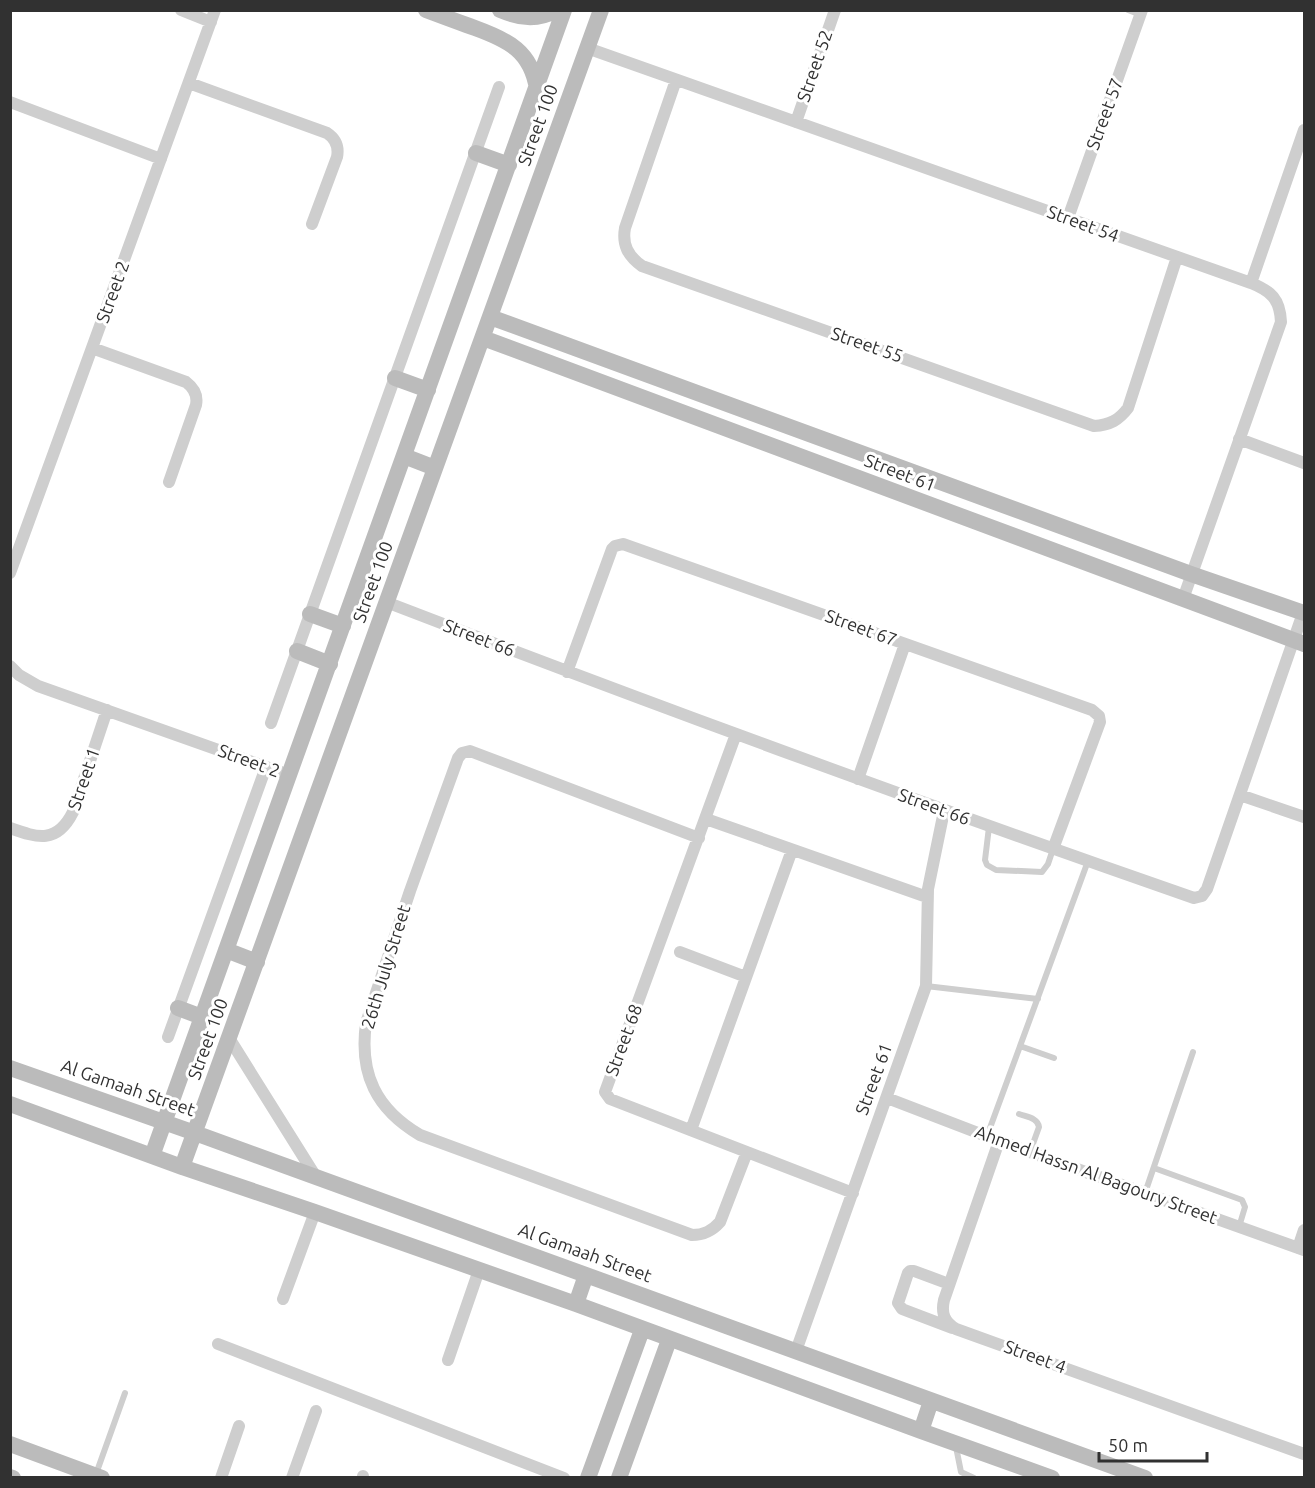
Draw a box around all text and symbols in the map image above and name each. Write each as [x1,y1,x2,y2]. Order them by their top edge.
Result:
street label: Street 52 [792,27,836,104]
street label: Street 57 [1082,75,1126,152]
street label: Street 100 [513,81,561,168]
street label: Street 54 [1045,201,1122,245]
street label: Street 2 [92,258,132,325]
street label: Street 55 [829,322,906,366]
street label: Street 61 [862,449,939,495]
street label: Street 100 [348,538,396,625]
street label: Street 67 [823,605,900,649]
street label: Street 66 [441,614,518,660]
street label: Street 2 [216,740,283,780]
street label: Street 1 [63,745,103,812]
street label: Street 66 [896,784,973,828]
street label: 26th July Street [357,902,413,1031]
street label: Street 100 [183,995,231,1082]
street label: Street 68 [601,1001,645,1078]
street label: Street 61 [851,1040,895,1117]
street label: Al Gamaah Street [59,1055,198,1119]
street label: Ahmed Hassn Al Bagoury Street [972,1121,1220,1227]
street label: Al Gamaah Street [516,1219,655,1285]
street label: Street 4 [1002,1336,1069,1376]
scale bar [1099,1425,1207,1463]
text: 50 m [1108,1435,1148,1455]

